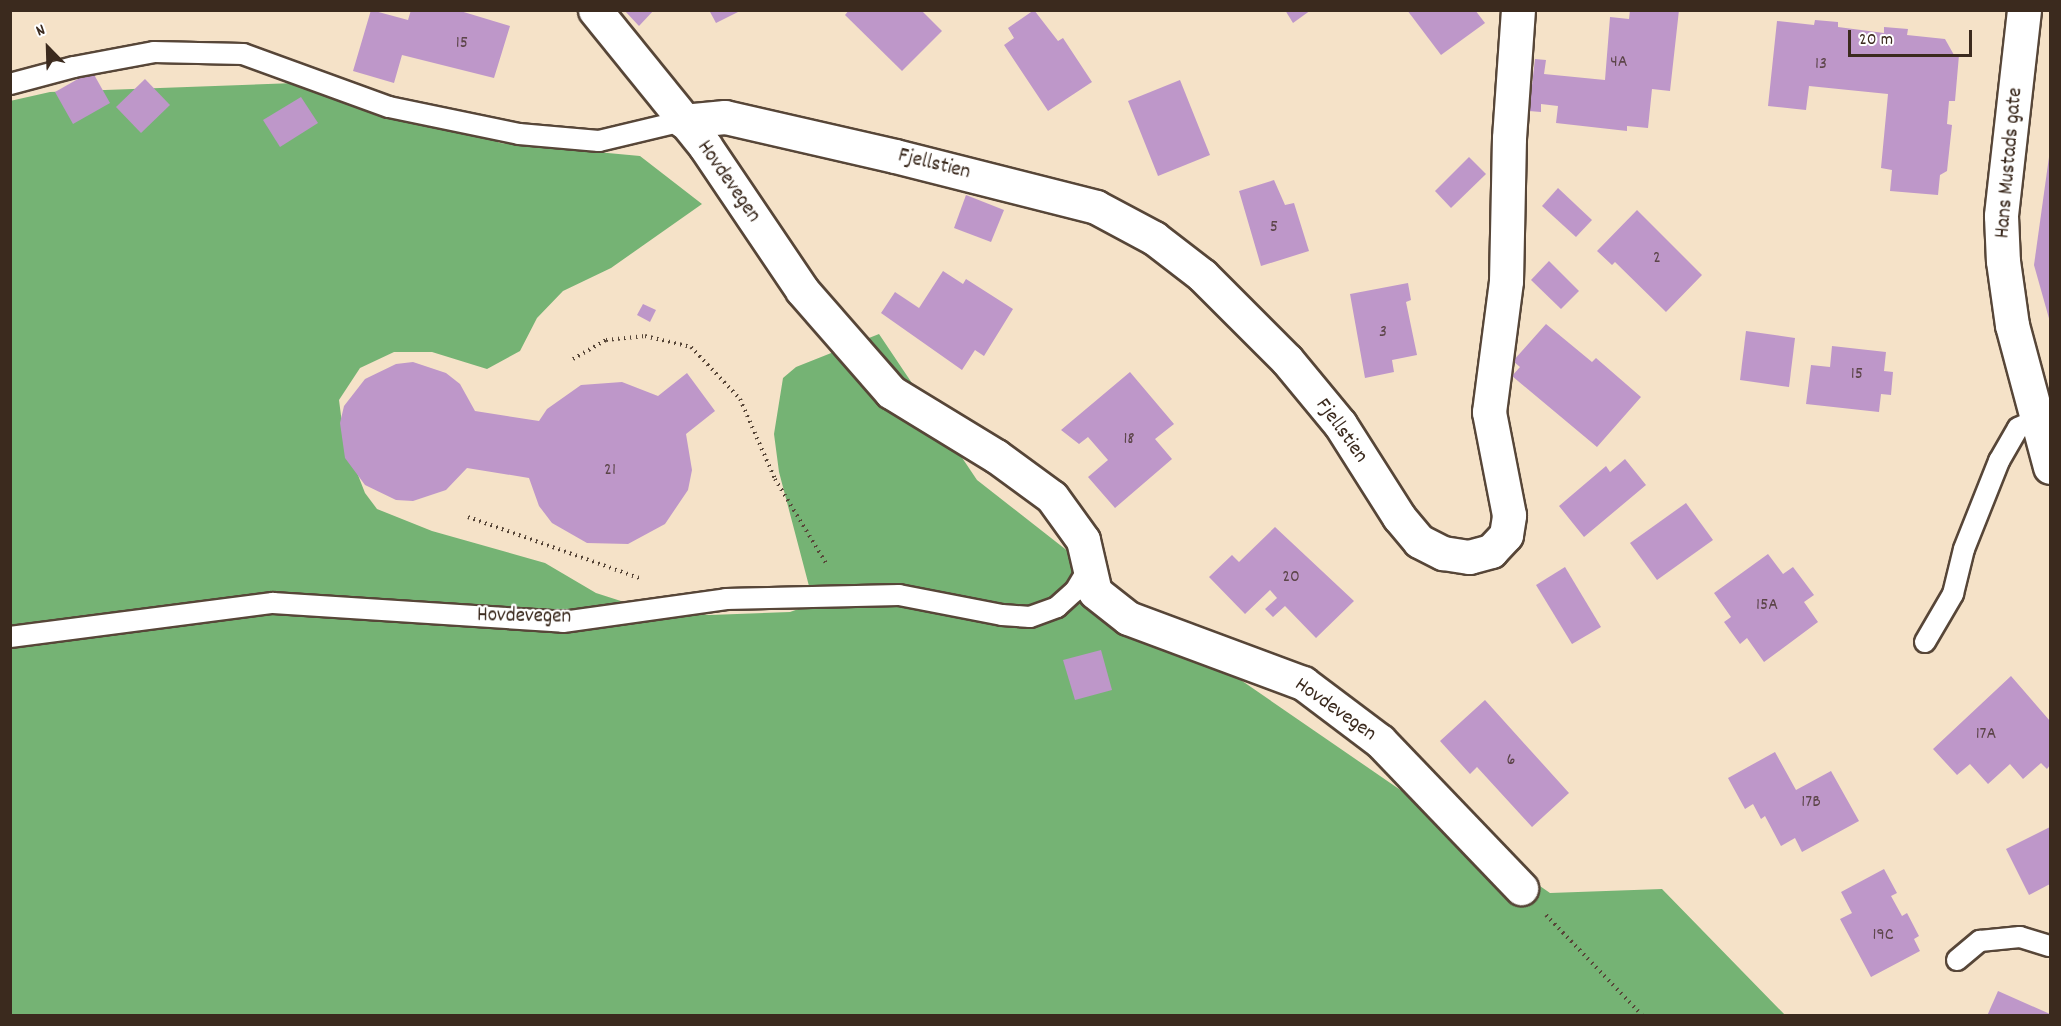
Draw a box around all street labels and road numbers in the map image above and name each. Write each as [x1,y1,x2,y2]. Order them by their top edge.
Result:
street label: Hans Mustads gate [1991,87,2029,239]
street label: Hovdevegen [691,136,765,228]
street label: Fjellstien [895,144,973,186]
street label: Fjellstien [1309,394,1373,468]
street label: Hovdevegen [477,604,571,630]
street label: Hovdevegen [1289,673,1381,747]

